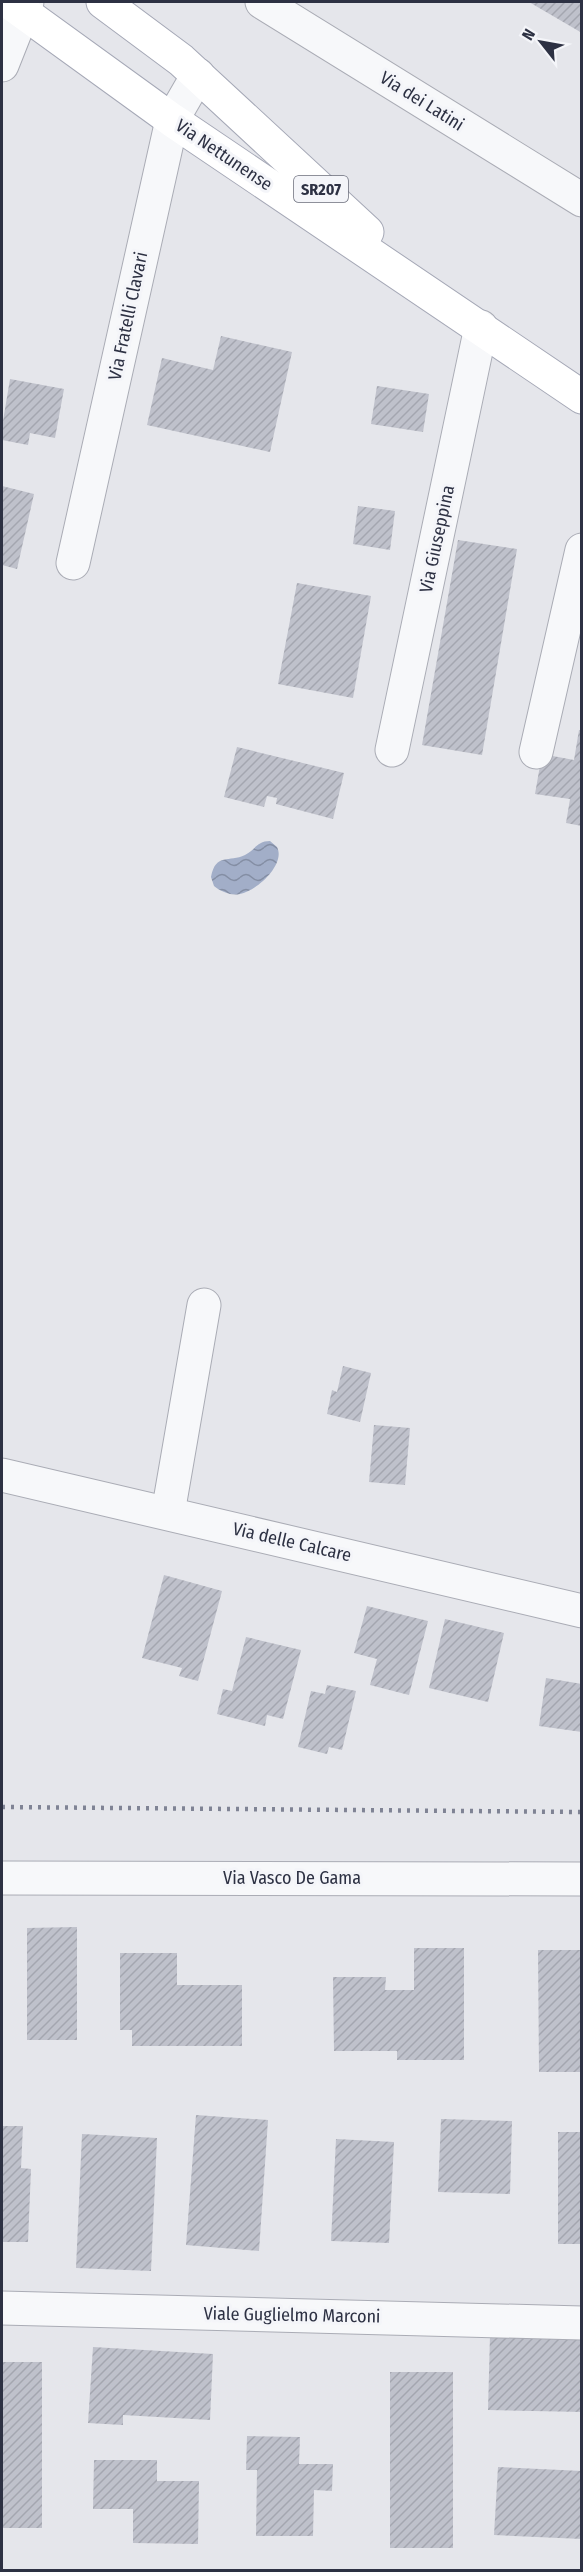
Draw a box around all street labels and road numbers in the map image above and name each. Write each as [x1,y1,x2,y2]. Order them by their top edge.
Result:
street label: Via dei Latini [376,66,468,136]
street label: Via Nettunense [171,115,277,196]
road number: SR207 [294,176,348,202]
street label: Via Fratelli Clavari [104,250,152,382]
street label: Via Giuseppina [415,483,459,595]
street label: Via delle Calcare [231,1518,354,1566]
street label: Via Vasco De Gama [223,1867,361,1889]
street label: Viale Guglielmo Marconi [203,2302,381,2328]

